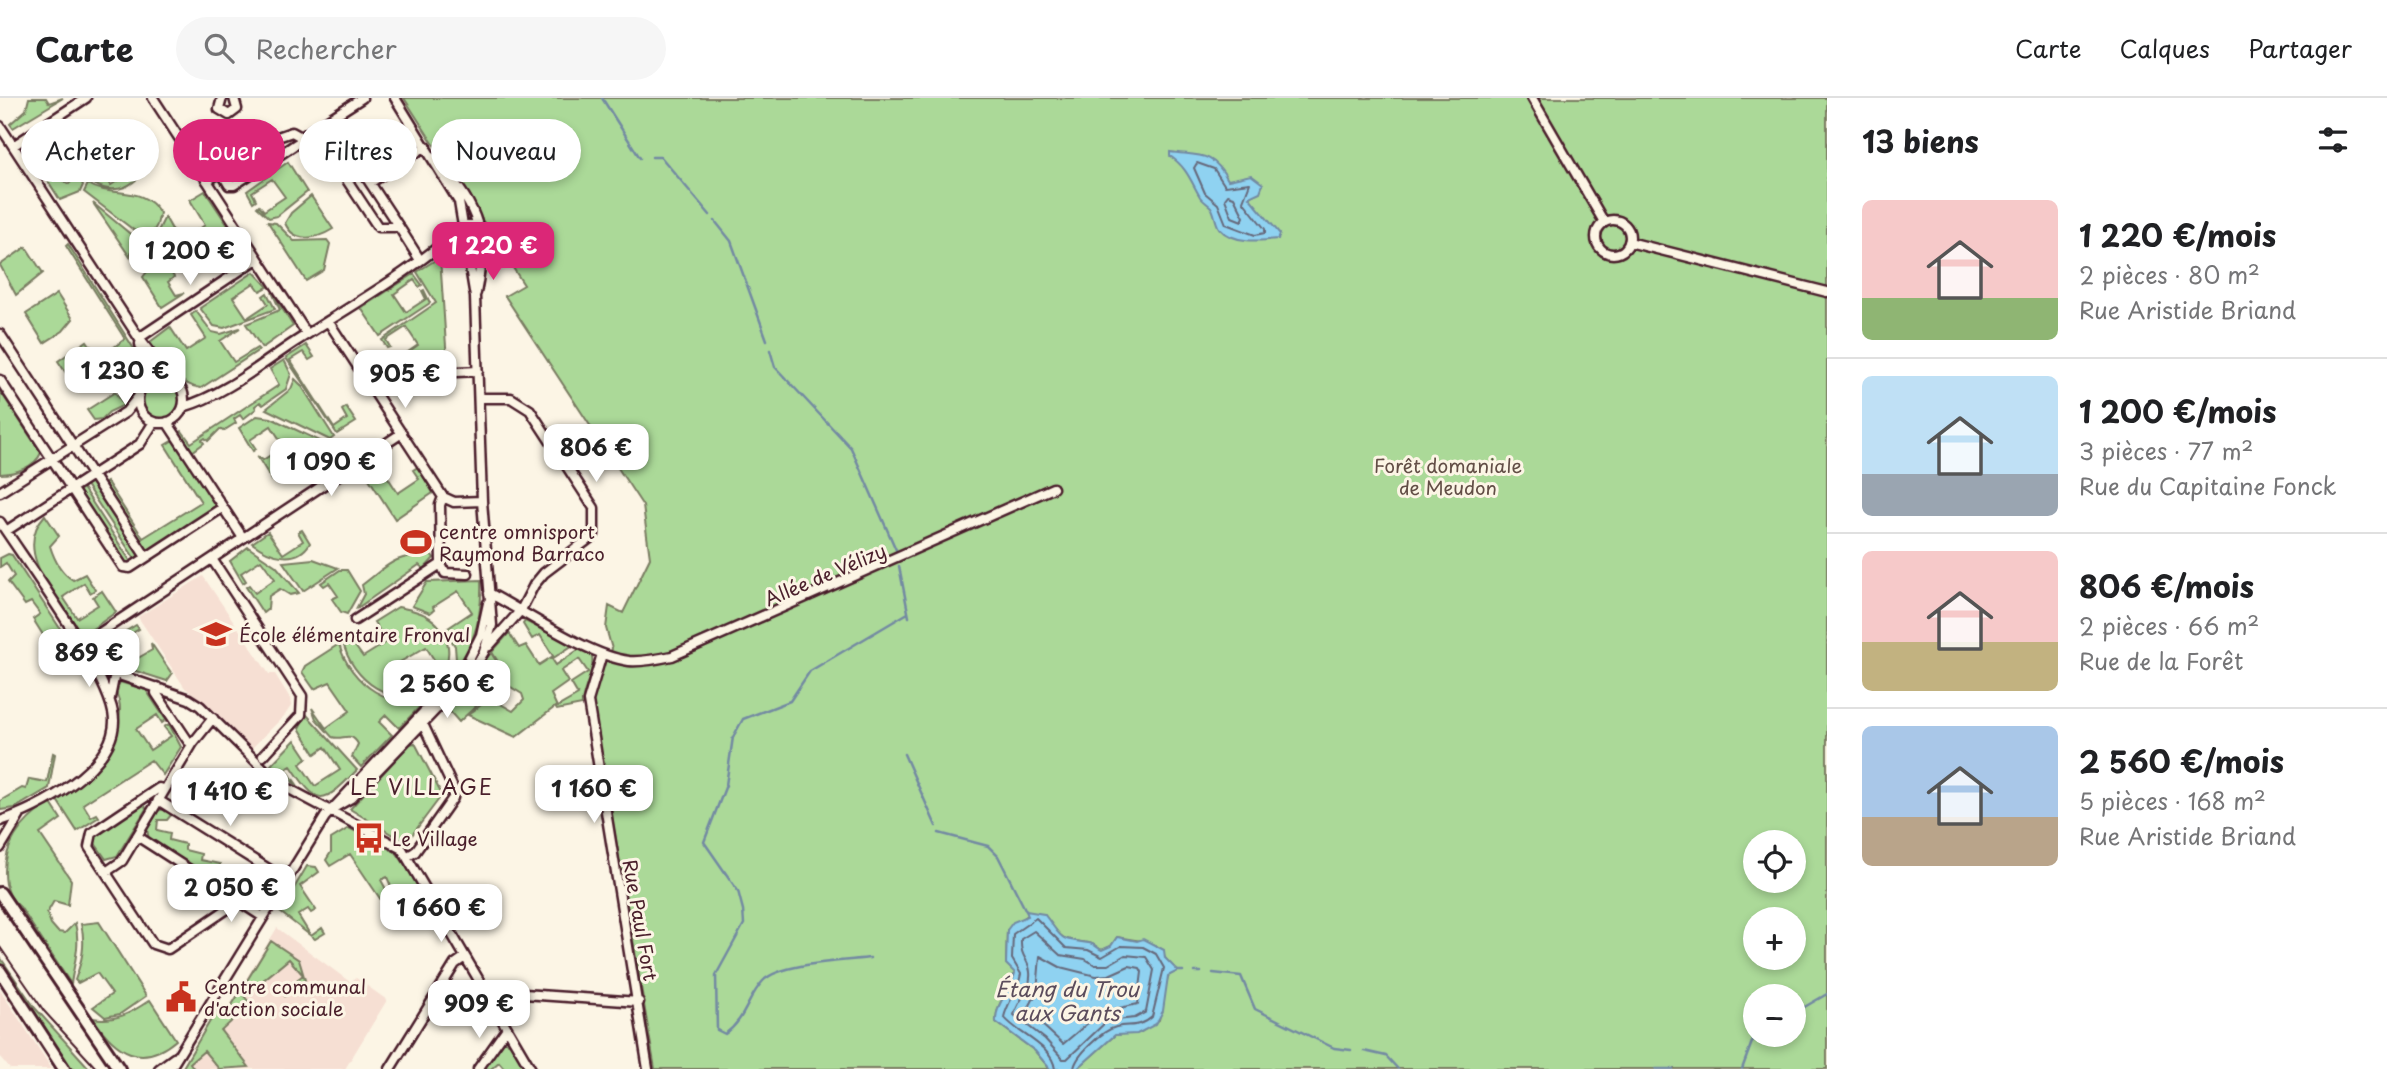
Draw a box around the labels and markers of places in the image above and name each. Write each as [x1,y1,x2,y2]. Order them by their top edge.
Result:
pin: 1 220 € [428,222,558,282]
pin: 1 200 € [125,228,255,287]
pin: 1 230 € [60,348,190,407]
pin: 905 € [356,350,454,410]
pin: 806 € [547,424,645,484]
pin: 1 090 € [266,438,396,498]
place label: centre omnisport Raymond Barraco [439,517,605,567]
sports icon: centre omnisport Raymond Barraco [399,525,433,559]
school or university icon: École élémentaire Fronval [199,617,233,651]
place label: École élémentaire Fronval [239,620,470,648]
pin: 869 € [40,630,138,689]
pin: 2 560 € [382,660,512,720]
pin: 1 160 € [529,766,659,825]
pin: 1 410 € [165,768,295,828]
bus stop icon: Le Village [352,821,386,855]
place label: Le Village [392,824,478,852]
pin: 2 050 € [166,864,296,924]
pin: 1 660 € [376,884,506,944]
place label: Centre communal d'action sociale [204,972,366,1022]
public building icon: Centre communal d'action sociale [164,980,198,1014]
pin: 909 € [430,981,528,1040]

